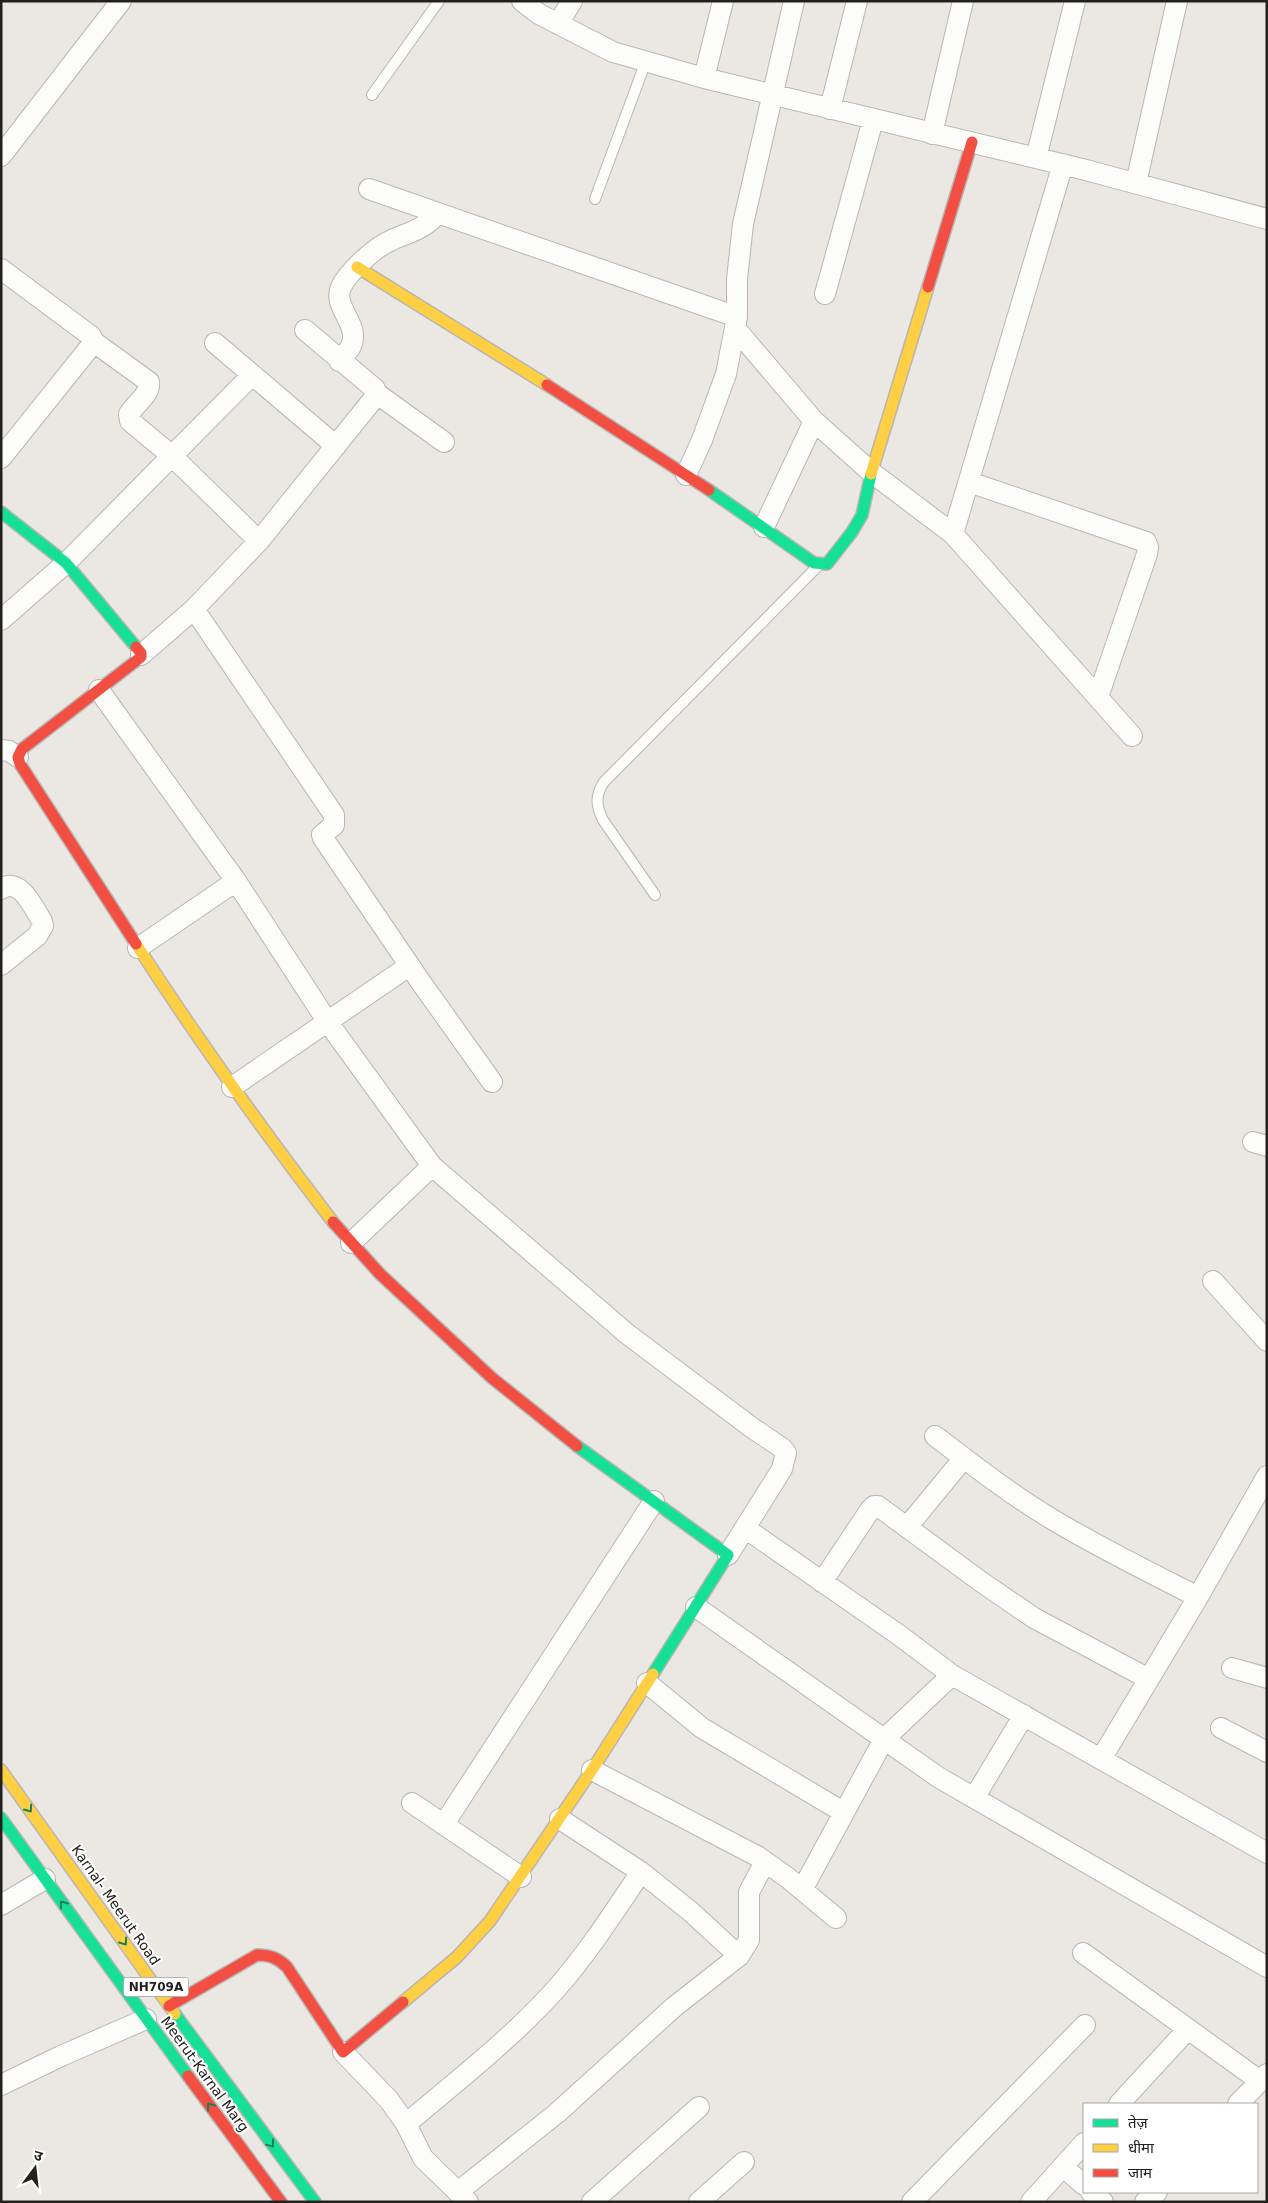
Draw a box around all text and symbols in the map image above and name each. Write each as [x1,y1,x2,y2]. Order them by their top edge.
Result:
one-way arrow [23,1804,33,1813]
street label: Karnal- Meerut Road [68,1842,164,1968]
one-way arrow [60,1900,69,1910]
one-way arrow [118,1936,127,1946]
road number: NH709A [124,1978,188,1996]
street label: Meerut-Karnal Marg [158,2013,252,2135]
one-way arrow [207,2102,216,2112]
legend [1083,2103,1258,2193]
text: तेज़ [1128,2114,1149,2132]
one-way arrow [265,2138,273,2147]
text: धीमा [1128,2139,1155,2157]
north arrow [10,2143,60,2193]
text: उ [32,2147,45,2164]
text: जाम [1128,2164,1153,2182]

